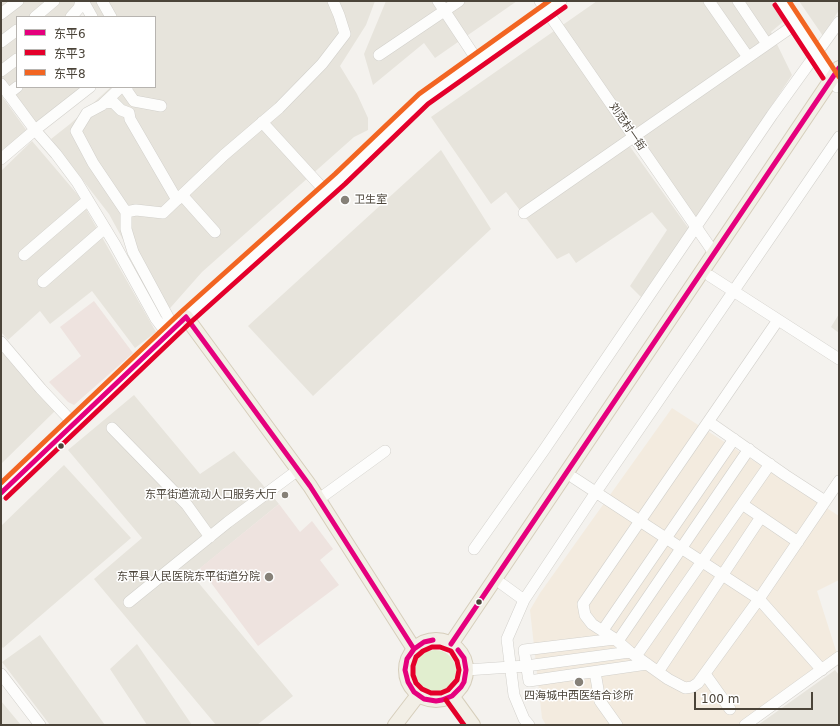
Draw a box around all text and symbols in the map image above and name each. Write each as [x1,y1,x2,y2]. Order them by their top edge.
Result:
legend [16,16,156,88]
text: 东平6 [54,27,86,41]
text: 东平3 [54,47,86,61]
text: 东平8 [54,67,86,81]
street label: 刘范村一街 [606,101,648,153]
place label: 卫生室 [354,193,387,207]
marker: 卫生室 [339,194,351,206]
unlabelled marker [56,441,66,451]
place label: 东平街道流动人口服务大厅 [145,488,277,502]
marker: 东平街道流动人口服务大厅 [280,490,290,500]
place label: 东平县人民医院东平街道分院 [117,570,260,584]
marker: 东平县人民医院东平街道分院 [263,571,275,583]
unlabelled marker [474,597,484,607]
marker: 四海城中西医结合诊所 [573,676,585,688]
scale bar [696,684,815,710]
place label: 四海城中西医结合诊所 [524,689,634,703]
text: 100 m [701,692,739,706]

